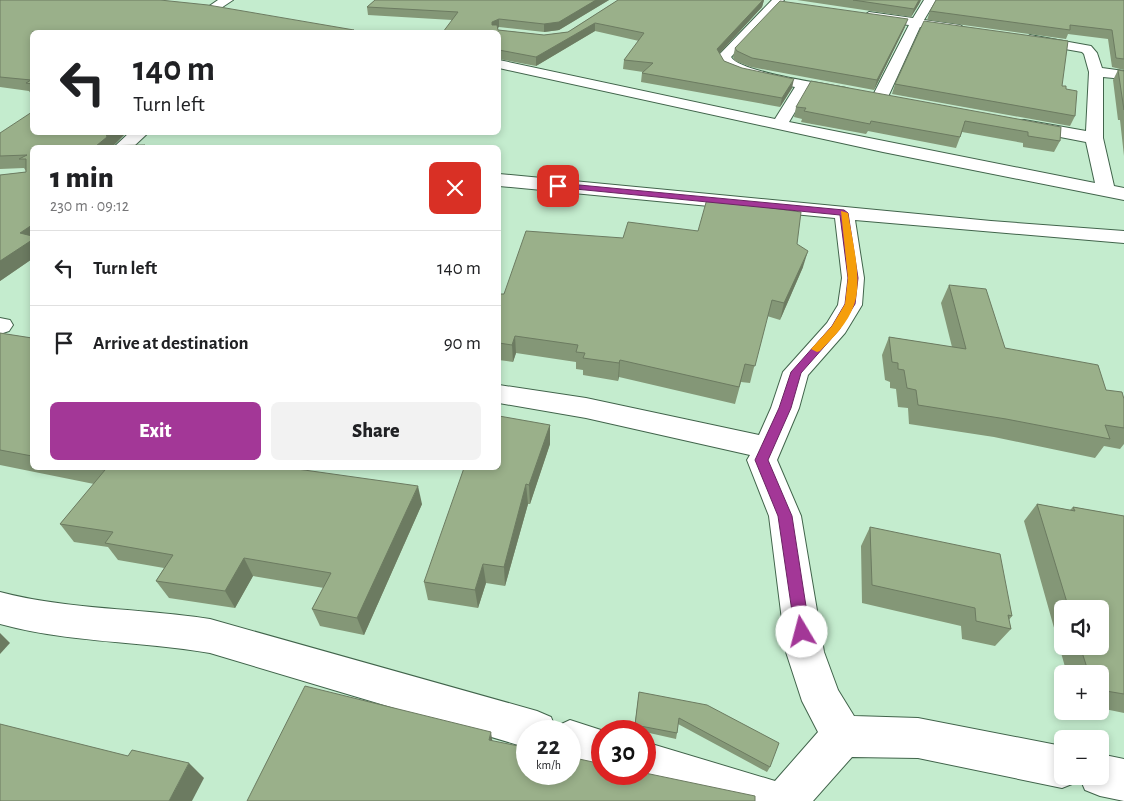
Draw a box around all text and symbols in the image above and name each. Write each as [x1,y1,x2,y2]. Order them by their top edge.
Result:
icon: left [50,50,115,115]
text: 140 m [133,52,215,87]
text: Turn left [133,93,205,115]
button: close [429,162,481,214]
text: 1 min [50,163,114,193]
pin [537,165,579,207]
icon: arrive [544,172,572,200]
text: 230 m · 09:12 [50,198,129,214]
icon: left [50,254,78,282]
text: Turn left [93,259,157,278]
text: 140 m [437,259,481,278]
icon: arrive [50,329,78,357]
text: Arrive at destination [93,334,249,353]
text: 90 m [444,334,481,353]
button: Exit [50,402,261,460]
button: Share [271,402,481,460]
map controls [1054,600,1109,785]
button: sound [1054,600,1109,655]
position arrow [775,605,827,657]
button: + [1054,665,1109,720]
speed limit sign: 30 [591,720,656,785]
button: − [1054,730,1109,785]
text: 22 [537,734,560,759]
text: km/h [536,759,561,771]

